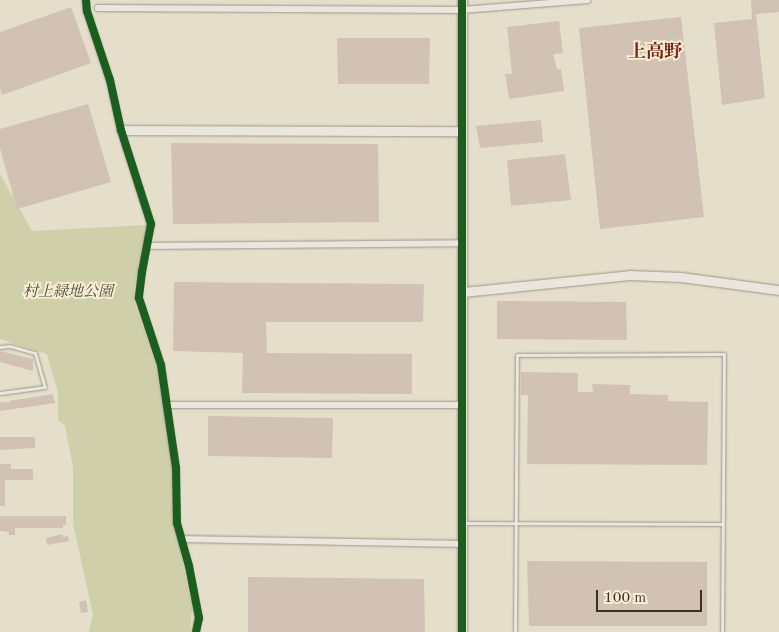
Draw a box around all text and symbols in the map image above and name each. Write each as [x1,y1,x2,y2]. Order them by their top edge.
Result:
district label: 上高野 [628,41,682,63]
park label: 村上緑地公園 [23,284,113,302]
scale bar [599,580,705,612]
text: 100 m [604,591,646,606]

